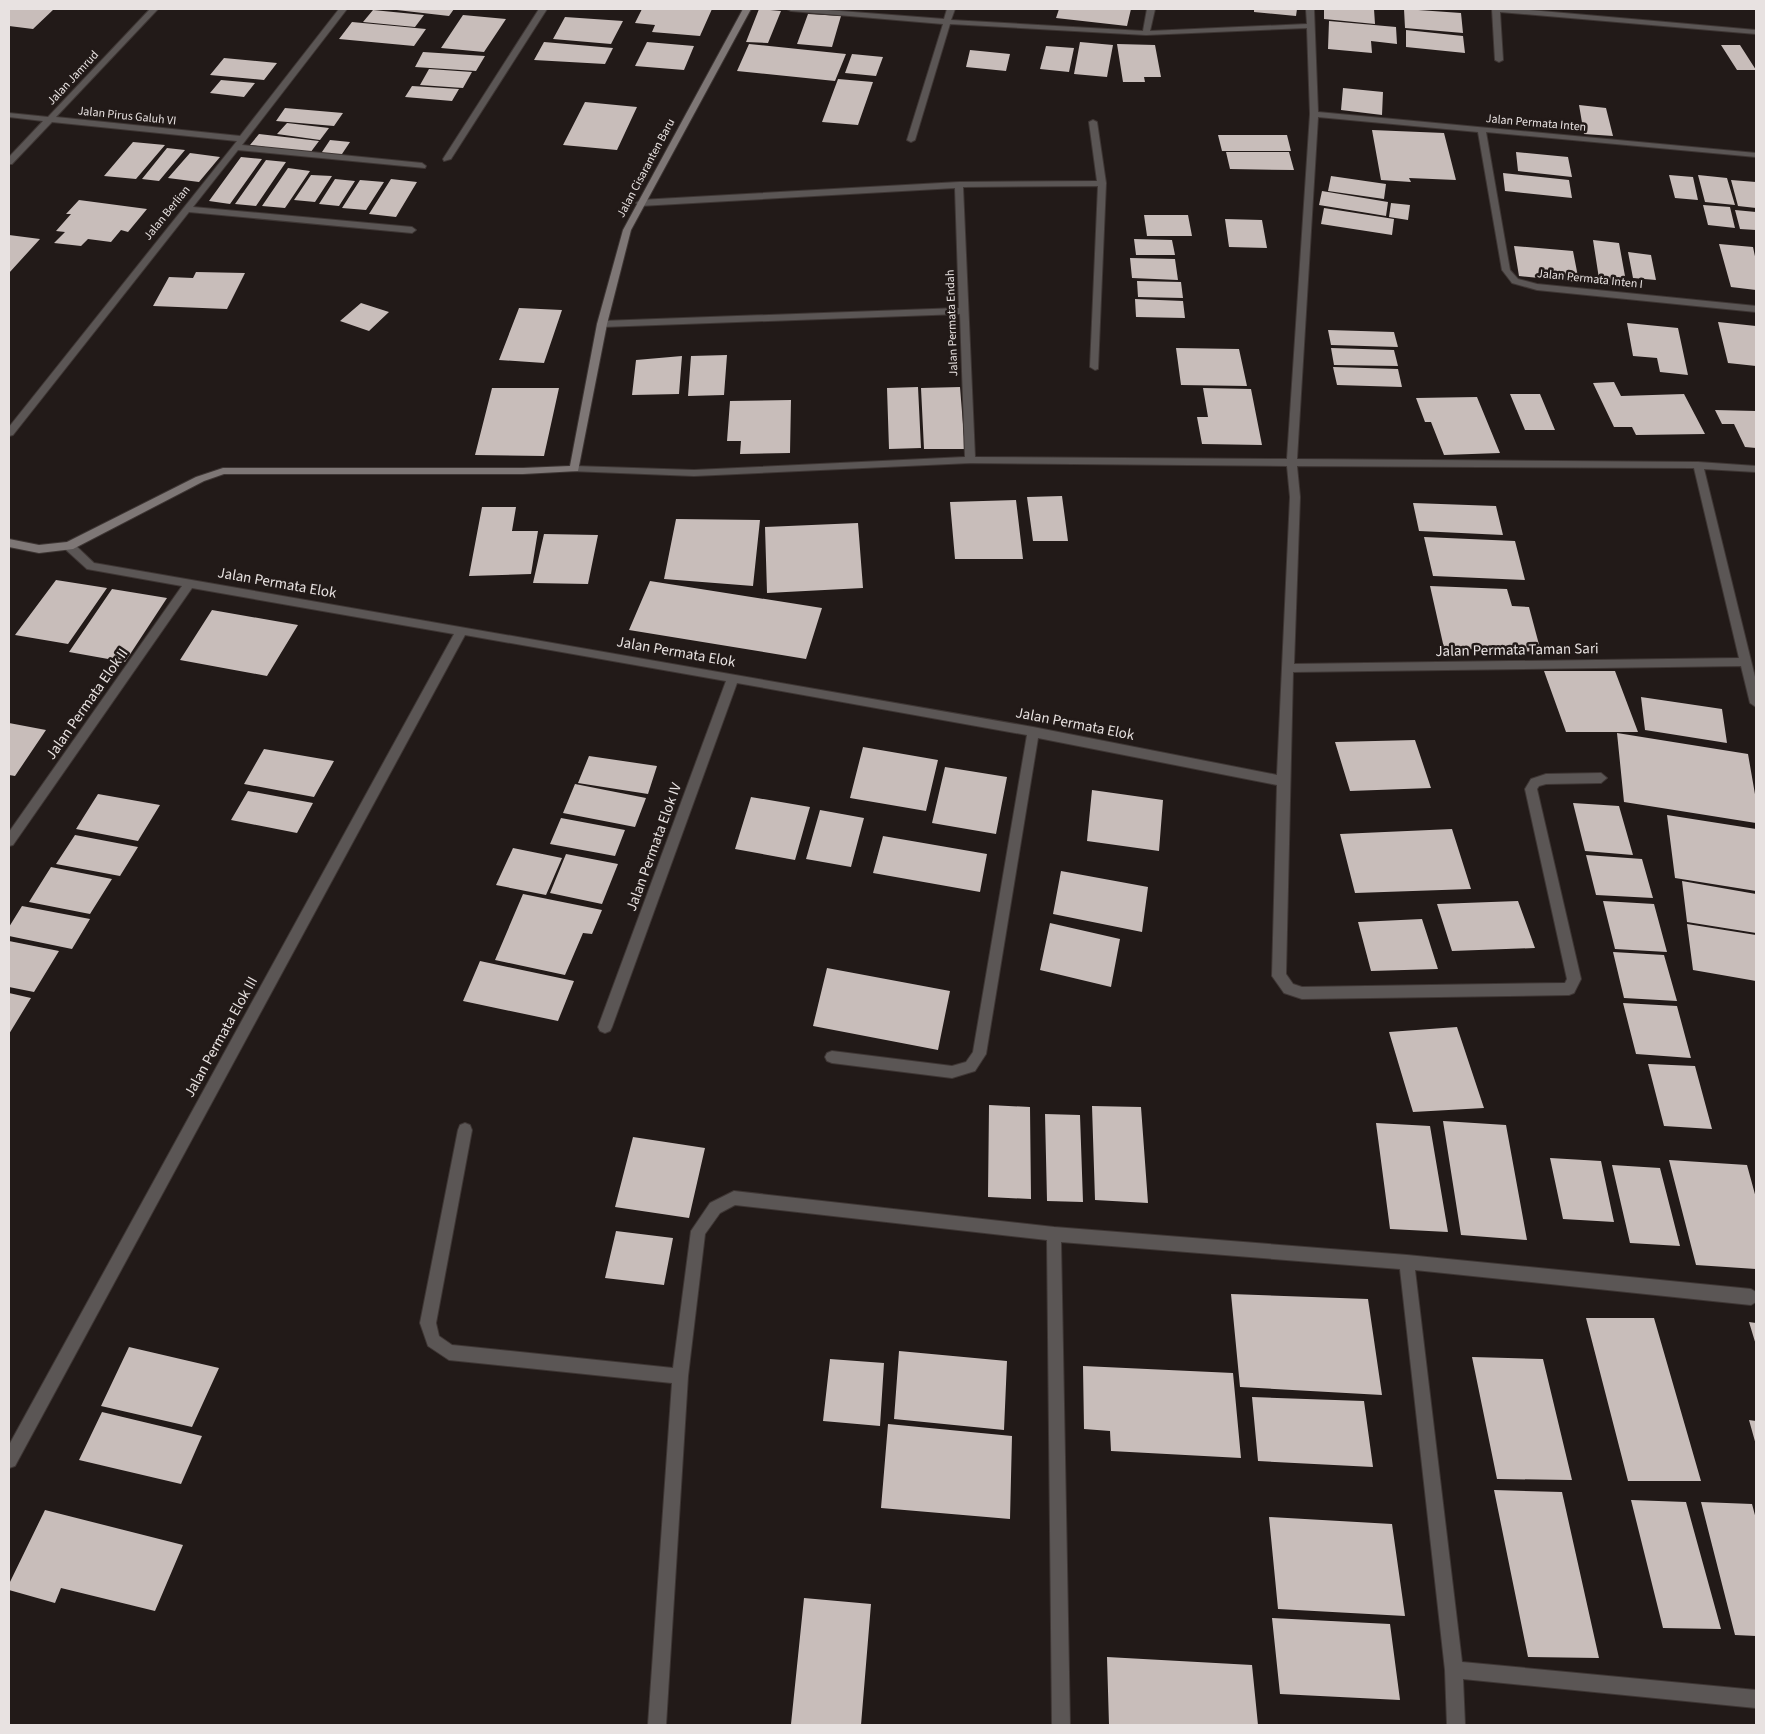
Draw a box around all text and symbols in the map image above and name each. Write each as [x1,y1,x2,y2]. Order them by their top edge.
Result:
street label: Jalan Jamrud [43,47,103,109]
street label: Jalan Pirus Galuh VI [77,102,177,130]
street label: Jalan Permata Inten [1485,110,1587,136]
street label: Jalan Cisaranten Baru [613,116,679,220]
street label: Jalan Berlian [140,182,194,244]
street label: Jalan Permata Inten I [1536,265,1644,293]
street label: Jalan Permata Endah [942,269,962,377]
street label: Jalan Permata Elok [216,562,339,604]
street label: Jalan Permata Elok [615,631,738,673]
street label: Jalan Permata Taman Sari [1435,638,1599,662]
street label: Jalan Permata Elok II [41,644,133,764]
street label: Jalan Permata Elok [1014,702,1137,746]
street label: Jalan Permata Elok IV [621,780,687,914]
street label: Jalan Permata Elok III [179,973,263,1101]

